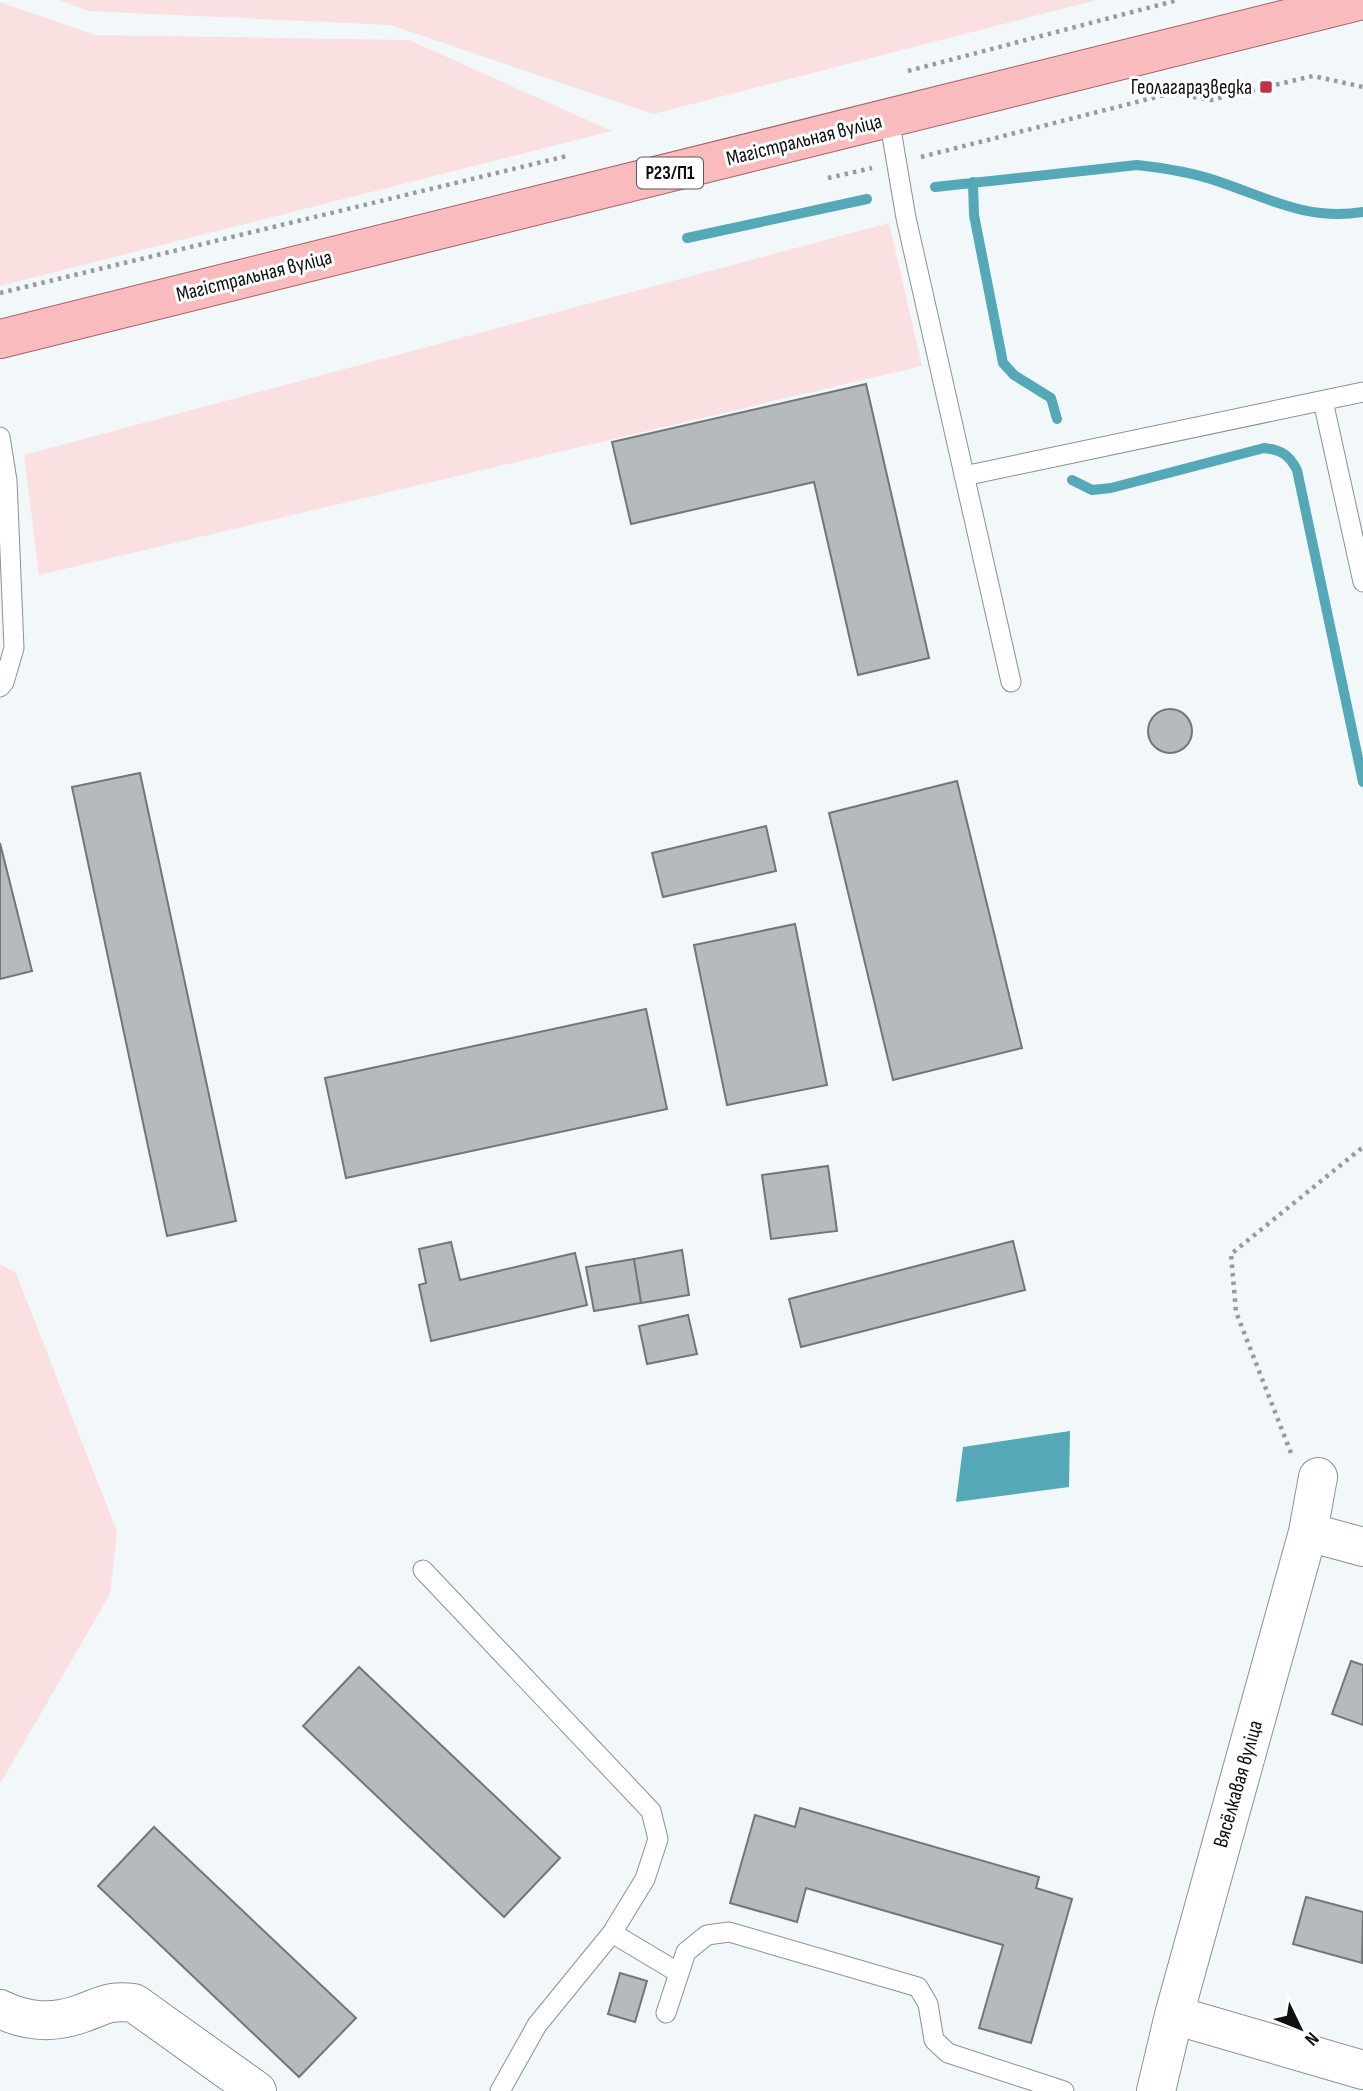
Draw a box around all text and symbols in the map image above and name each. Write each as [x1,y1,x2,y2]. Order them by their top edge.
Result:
place label: Геолагаразведка [1131,75,1252,100]
marker: Геолагаразведка [1258,79,1274,95]
street label: Магістральная вуліца [724,109,884,171]
road number: Р23/П1 [637,158,703,188]
street label: Магістральная вуліца [174,245,334,307]
street label: Вясёлкавая вуліца [1208,1718,1268,1850]
north arrow [1265,1993,1335,2063]
text: N [1299,2027,1323,2050]

